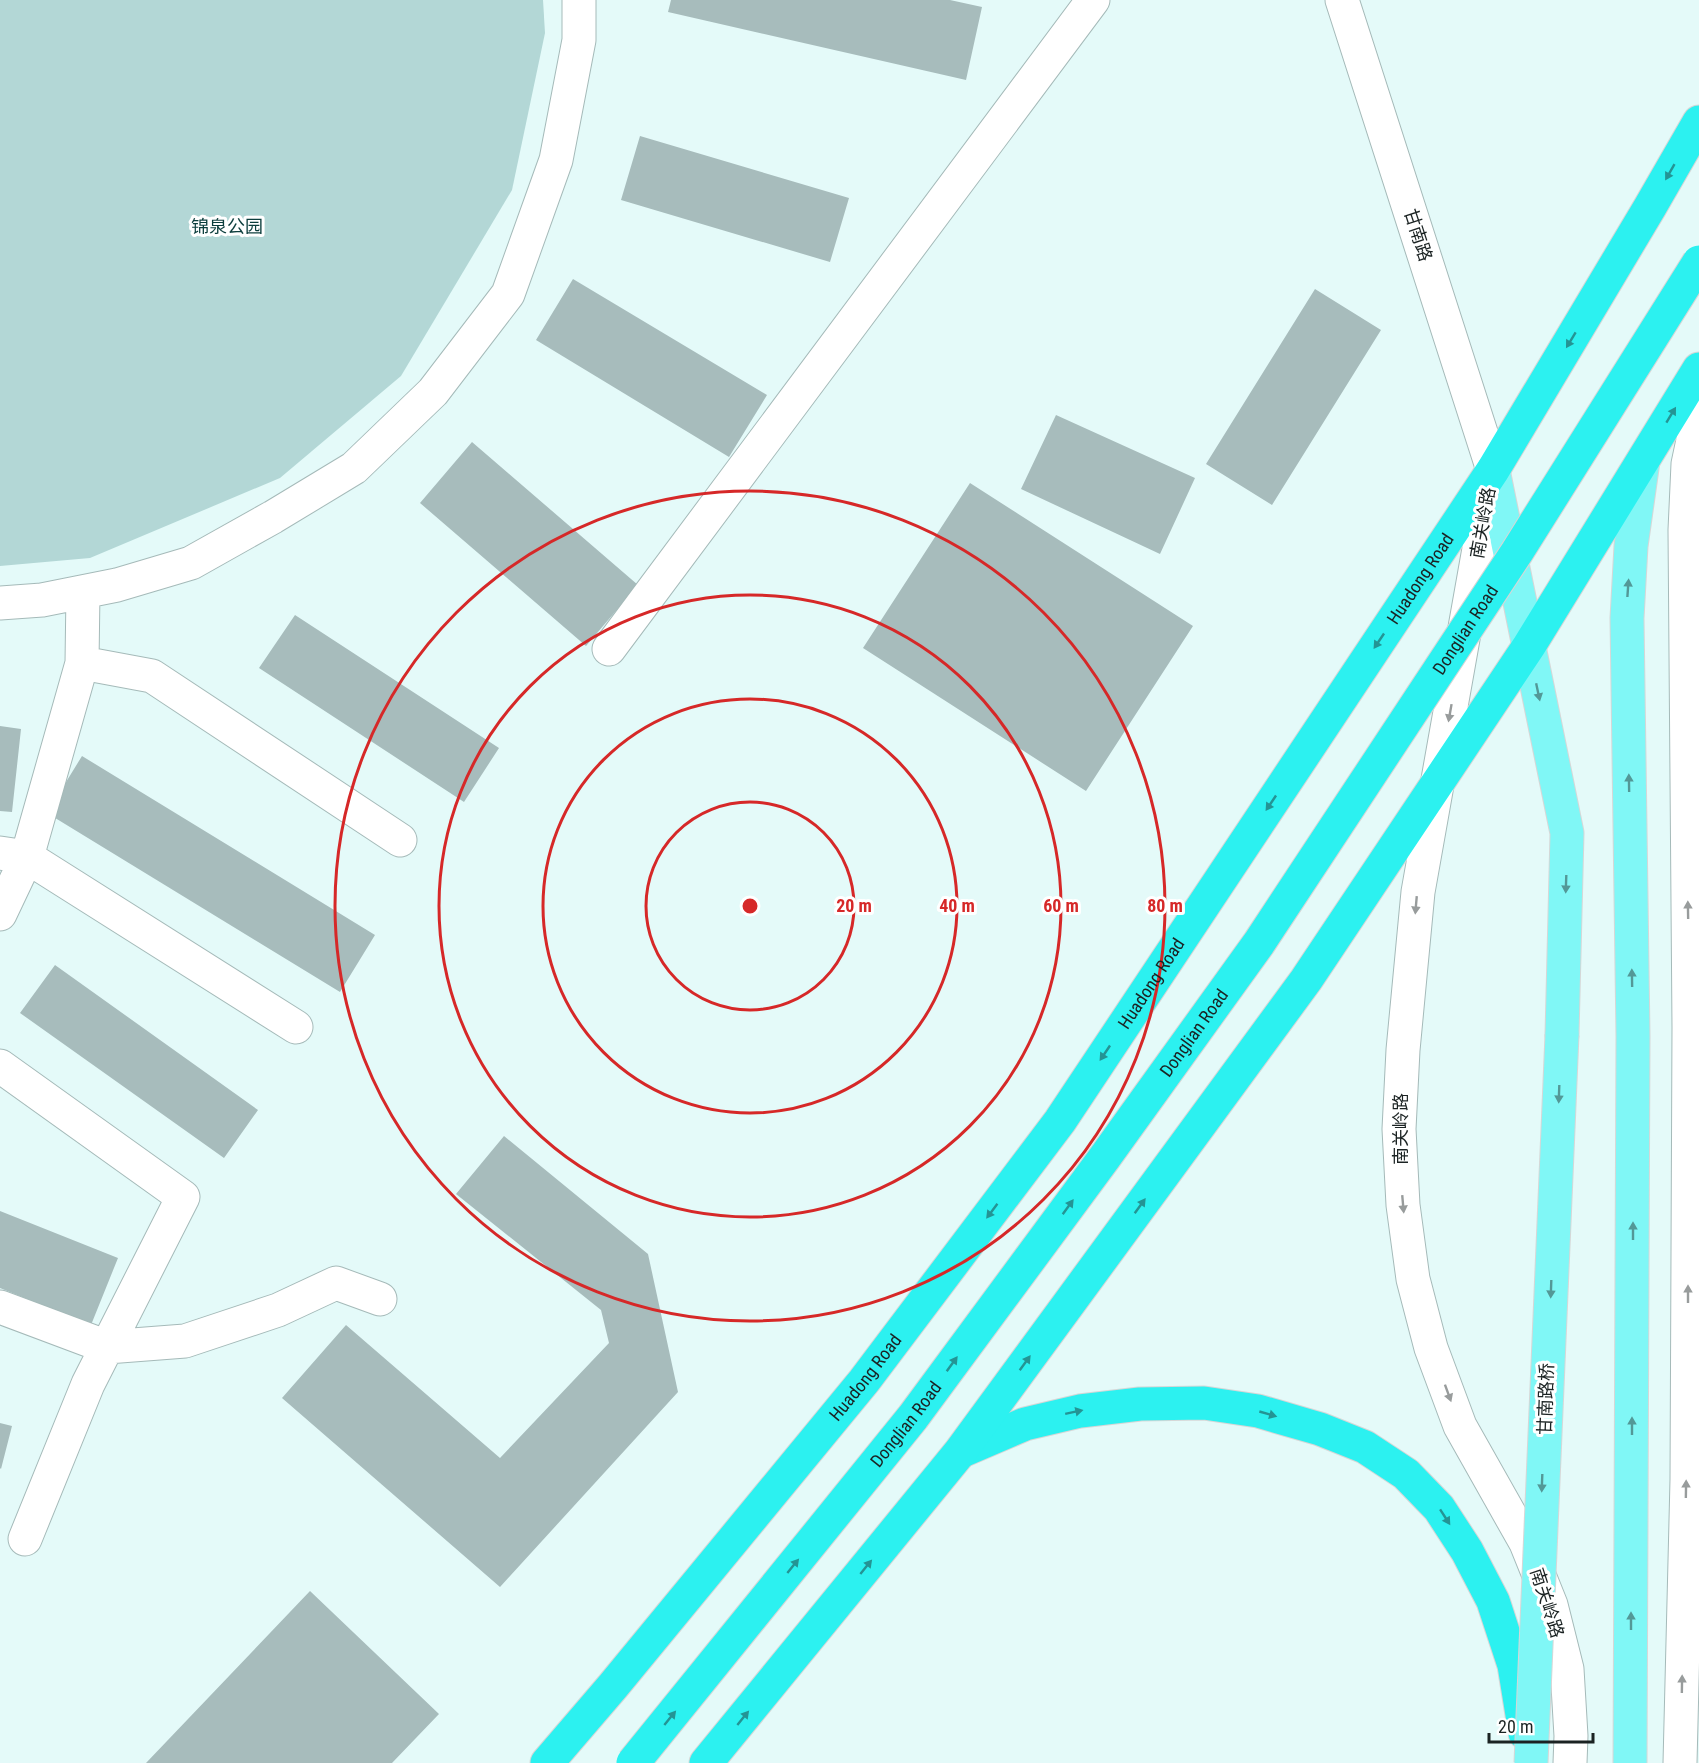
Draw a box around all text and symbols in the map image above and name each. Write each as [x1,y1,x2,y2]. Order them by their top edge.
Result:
one-way arrow [1665,164,1675,181]
street label: 甘南路 [1400,206,1437,264]
park label: 锦泉公园 [191,216,263,237]
one-way arrow [1565,332,1576,348]
one-way arrow [1665,407,1676,423]
street label: 南关岭路 [1466,486,1499,560]
street label: Huadong Road [1382,529,1458,628]
one-way arrow [1624,578,1633,597]
street label: Donglian Road [1428,581,1502,678]
one-way arrow [1373,632,1385,648]
one-way arrow [1534,682,1543,701]
one-way arrow [1445,704,1454,723]
one-way arrow [1624,773,1634,792]
one-way arrow [1266,795,1277,811]
one-way arrow [1561,874,1570,893]
text: 20 m [836,895,872,916]
text: 40 m [939,895,975,916]
text: 60 m [1043,895,1079,916]
text: 80 m [1147,895,1183,916]
centre of rings [740,896,760,916]
one-way arrow [1411,896,1421,915]
one-way arrow [1683,900,1693,919]
street label: Huadong Road [1113,934,1189,1033]
one-way arrow [1628,968,1637,987]
street label: Donglian Road [1155,985,1232,1081]
one-way arrow [1100,1045,1111,1061]
one-way arrow [1555,1084,1564,1103]
street label: 南关岭路 [1390,1093,1411,1165]
one-way arrow [1398,1195,1408,1214]
one-way arrow [1134,1198,1146,1214]
one-way arrow [1062,1199,1074,1215]
one-way arrow [986,1204,998,1219]
one-way arrow [1628,1221,1638,1240]
one-way arrow [1546,1279,1555,1298]
one-way arrow [1683,1284,1693,1303]
street label: Huadong Road [825,1330,906,1425]
one-way arrow [1019,1355,1031,1371]
one-way arrow [946,1356,958,1371]
street label: 甘南路桥 [1534,1363,1557,1435]
street label: Donglian Road [866,1377,946,1471]
one-way arrow [1443,1385,1453,1403]
one-way arrow [1065,1407,1084,1417]
one-way arrow [1259,1410,1277,1419]
one-way arrow [1627,1416,1637,1435]
one-way arrow [1538,1474,1547,1493]
one-way arrow [1682,1479,1691,1498]
one-way arrow [1439,1509,1450,1525]
one-way arrow [786,1559,798,1574]
one-way arrow [860,1559,872,1574]
street label: 南关岭路 [1526,1565,1569,1640]
one-way arrow [1626,1611,1636,1630]
one-way arrow [1677,1674,1686,1693]
scale bar [1489,1706,1592,1744]
one-way arrow [664,1710,677,1726]
one-way arrow [737,1710,750,1726]
text: 20 m [1498,1716,1533,1737]

